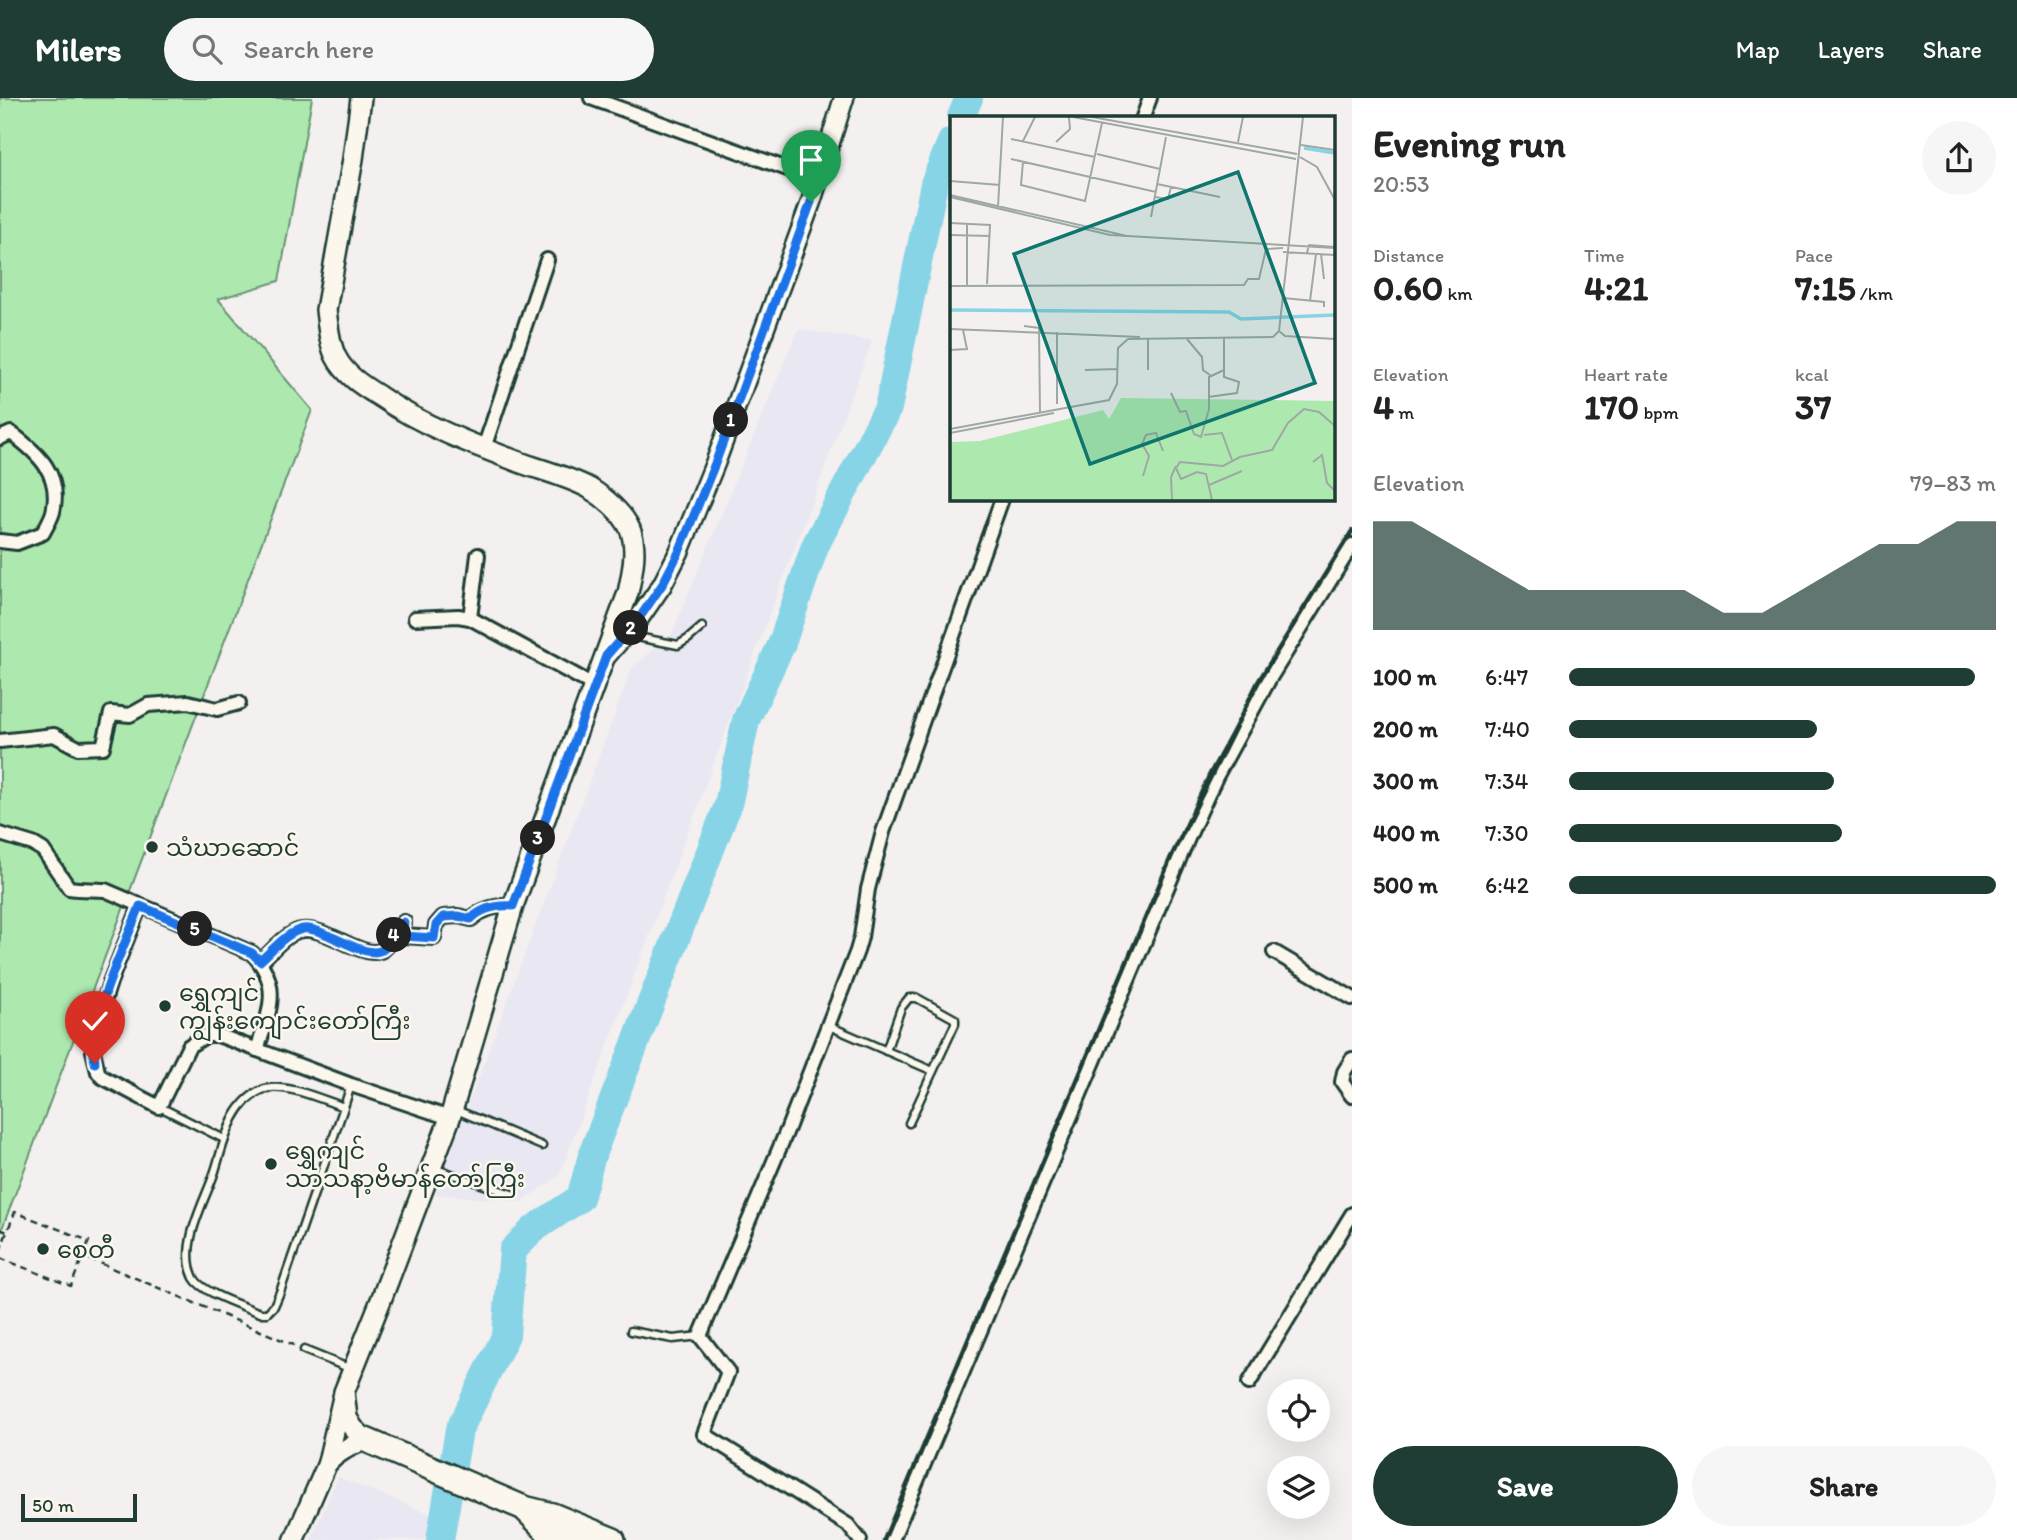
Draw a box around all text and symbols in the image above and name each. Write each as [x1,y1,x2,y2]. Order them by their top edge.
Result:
search box [164,18,654,81]
text: Milers [35,30,122,69]
icon: search [188,30,226,68]
text: Search here [244,33,374,65]
text: Map [1736,35,1780,64]
text: Layers [1818,35,1885,64]
text: Share [1923,35,1982,64]
inset map [950,116,1335,500]
text: Evening run [1373,121,1566,167]
button: share [1922,121,1996,195]
pin [781,130,841,202]
icon: arrive [792,141,830,179]
text: 20:53 [1373,170,1430,198]
text: Distance [1373,244,1444,267]
text: Time [1584,244,1625,267]
text: Pace [1795,244,1833,267]
text: 0.60 [1373,267,1443,309]
text: 4:21 [1584,267,1648,309]
text: 7:15 [1795,267,1856,309]
text: km [1443,282,1473,305]
text: /km [1856,282,1893,305]
text: Elevation [1373,363,1449,386]
text: Heart rate [1584,363,1668,386]
text: kcal [1795,363,1829,386]
text: 4 [1373,386,1394,428]
text: 170 [1584,386,1639,428]
text: 37 [1795,386,1831,428]
text: m [1394,401,1414,424]
text: bpm [1639,401,1679,424]
pin: 1 [714,402,748,438]
text: 1 [726,408,735,431]
text: Elevation [1373,469,1464,497]
text: 79–83 m [1910,469,1996,497]
pin: 2 [614,610,648,646]
text: 2 [626,616,636,639]
text: 100 m [1373,663,1437,691]
text: 6:47 [1485,663,1528,691]
text: 200 m [1373,715,1438,743]
text: 7:40 [1485,715,1530,743]
text: 300 m [1373,767,1438,795]
text: 7:34 [1485,767,1528,795]
text: 400 m [1373,819,1440,847]
text: 7:30 [1485,819,1529,847]
pin: 3 [520,820,556,856]
text: 3 [532,826,543,849]
place label: သံဃာဆောင် [166,832,299,862]
marker: သံဃာဆောင် [144,839,160,855]
text: 500 m [1373,871,1438,899]
text: 6:42 [1485,871,1529,899]
pin: 5 [178,912,212,946]
text: 5 [190,917,199,940]
pin: 4 [376,918,412,952]
text: 4 [388,923,399,946]
place label: ရွှေကျင် ကျွန်းကျောင်းတော်ကြီး [179,977,410,1042]
pin [65,991,125,1063]
marker: ရွှေကျင် ကျွန်းကျောင်းတော်ကြီး [157,998,173,1014]
icon: check [76,1002,114,1040]
place label: ရွှေကျင် သာသနာ့ဗိမာန်တော်ကြီး [285,1135,525,1198]
marker: ရွှေကျင် သာသနာ့ဗိမာန်တော်ကြီး [263,1156,279,1172]
place label: စေတီ [57,1234,115,1264]
marker: စေတီ [35,1241,51,1257]
map controls [1267,1379,1330,1519]
button: locate [1267,1379,1330,1442]
button: Save [1373,1446,1678,1526]
button: Share [1692,1446,1996,1526]
button: layers [1267,1456,1330,1519]
scale bar [21,1491,136,1523]
text: 50 m [32,1494,74,1517]

